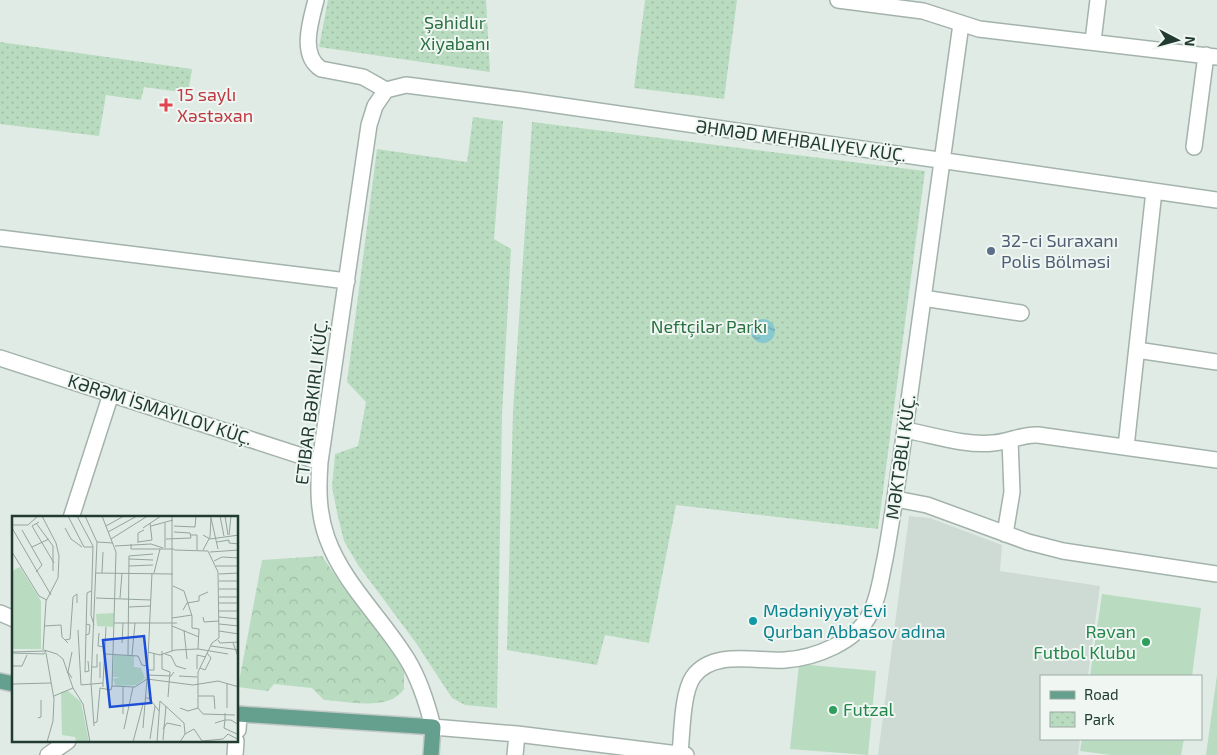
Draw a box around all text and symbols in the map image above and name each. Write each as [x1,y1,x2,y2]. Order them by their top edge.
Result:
park label: Şəhidlır Xiyabanı [420,11,490,54]
north arrow [1152,15,1202,65]
text: N [1181,35,1199,47]
place label: 15 saylı Xəstəxan [177,83,253,126]
marker: 15 saylı Xəstəxan [159,98,173,112]
street label: ƏHMƏD MEHBALIYEV KÜÇ. [694,114,908,167]
place label: 32-ci Suraxanı Polis Bölməsi [1001,229,1118,272]
marker: 32-ci Suraxanı Polis Bölməsi [985,245,997,257]
park label: Neftçilər Parkı [651,315,767,338]
street label: ETIBAR BƏKIRLI KÜÇ. [290,318,333,486]
street label: KƏRƏM İSMAYILOV KÜÇ. [65,369,255,450]
street label: MƏKTƏBLI KÜÇ. [880,393,921,521]
inset map [12,516,239,742]
place label: Mədəniyyət Evi Qurban Abbasov adına [763,599,946,642]
marker: Mədəniyyət Evi Qurban Abbasov adına [747,615,759,627]
place label: Rəvan Futbol Klubu [1033,620,1136,663]
marker: Rəvan Futbol Klubu [1140,636,1152,648]
legend [1040,675,1202,740]
text: Road [1084,685,1119,703]
place label: Futzal [843,698,895,720]
marker: Futzal [827,704,839,716]
text: Park [1084,710,1115,728]

